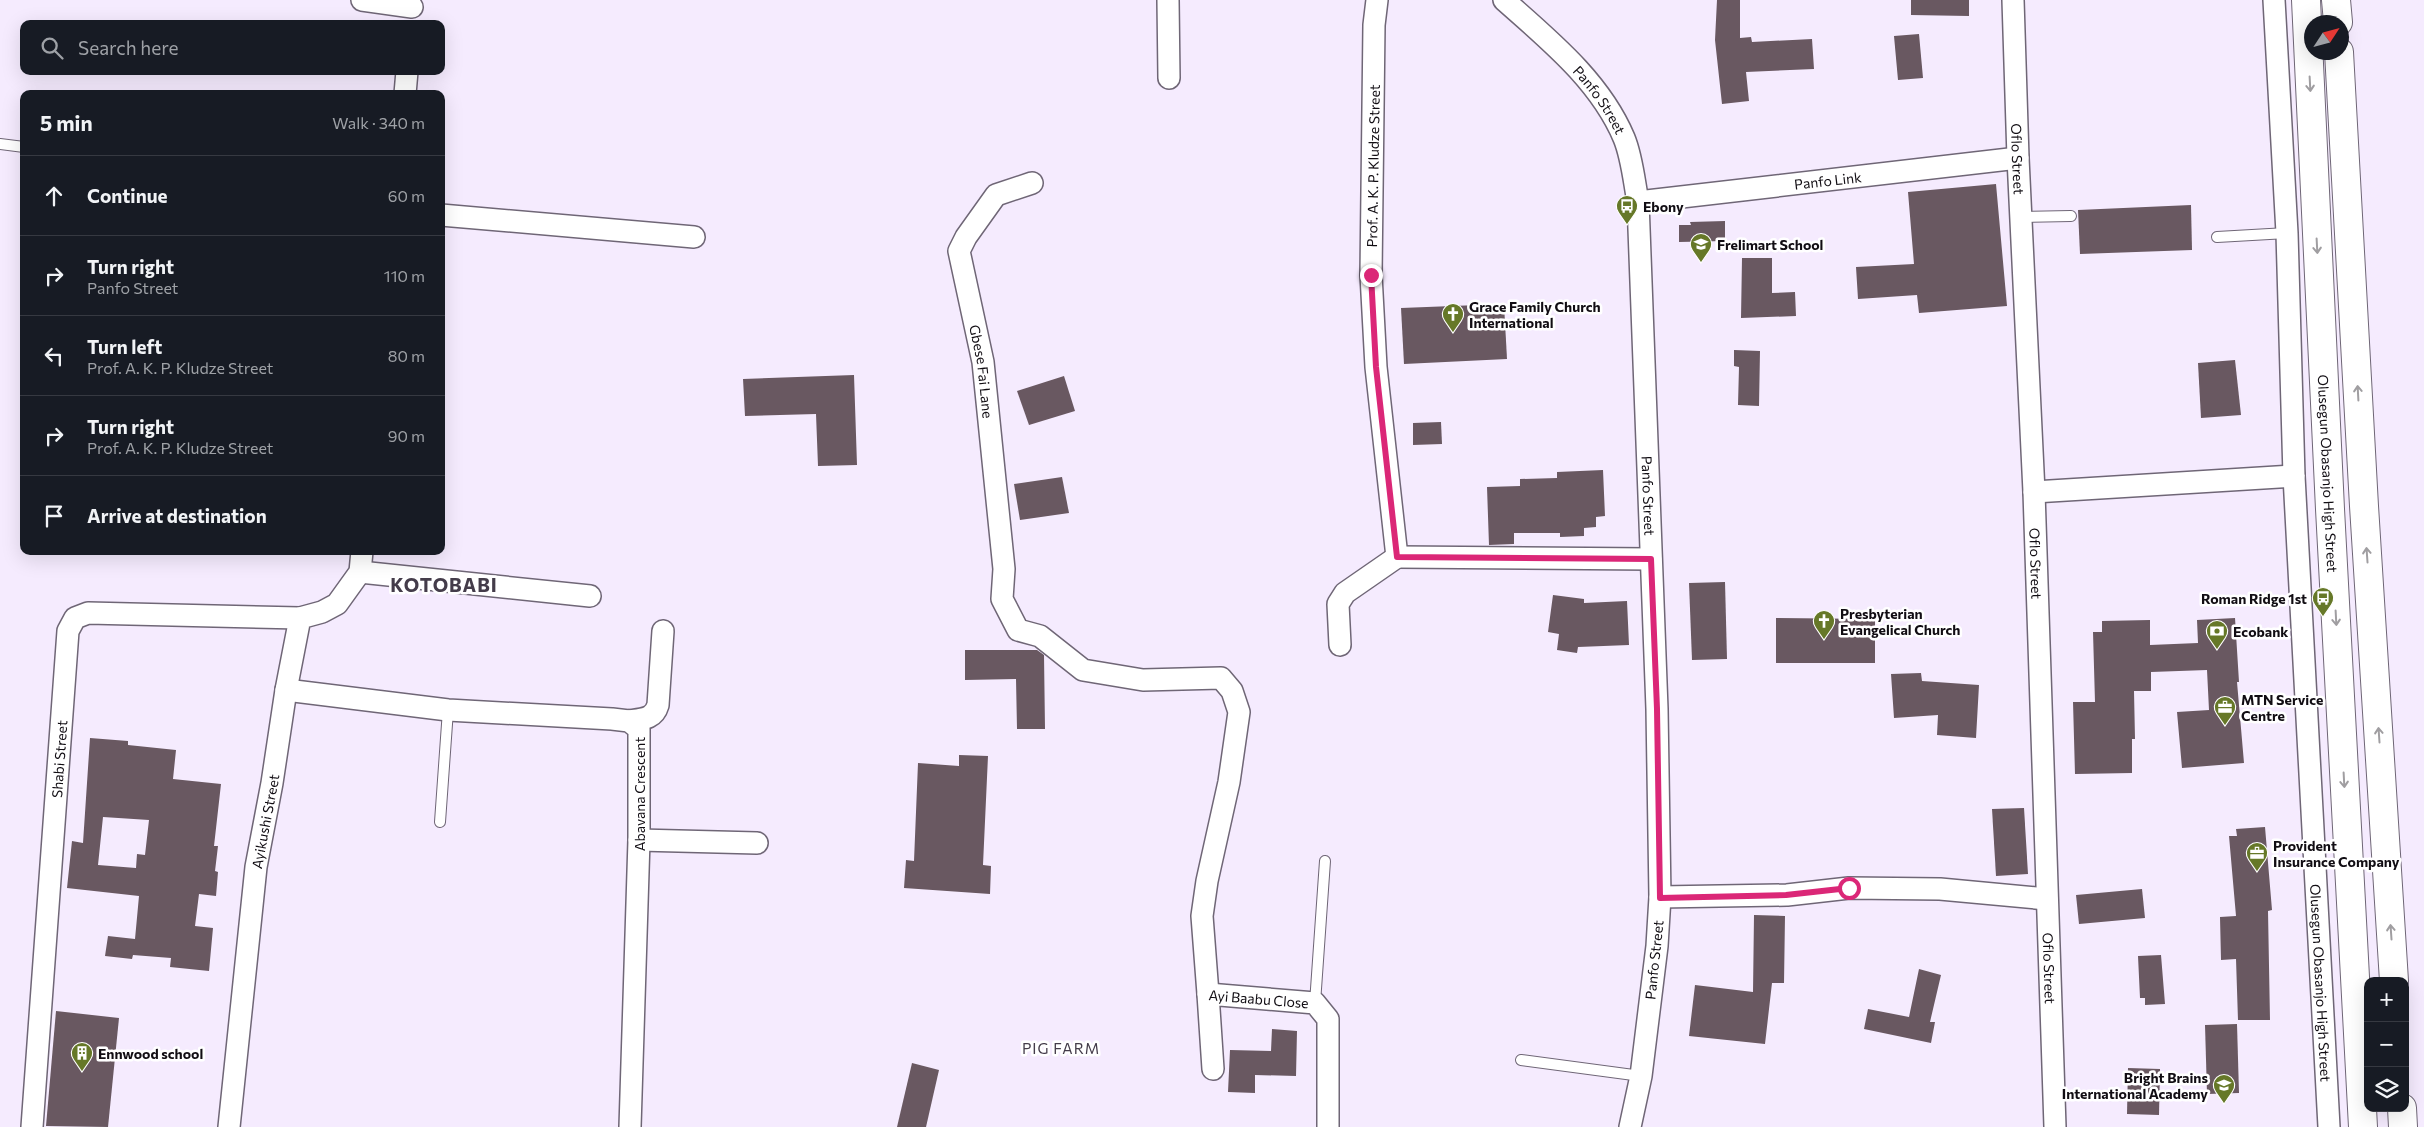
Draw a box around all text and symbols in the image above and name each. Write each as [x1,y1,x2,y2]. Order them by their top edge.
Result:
north arrow [2304,15,2349,60]
search box [20,20,445,75]
icon: search [38,34,66,62]
text: Search here [78,36,178,59]
street label: Panfo Street [1570,62,1630,137]
one-way arrow [2305,75,2314,91]
street label: Prof. A. K. P. Kludze Street [1363,84,1383,248]
text: 5 min [40,110,93,135]
text: Walk · 340 m [332,113,425,132]
street label: Oflo Street [2008,123,2028,195]
street label: Panfo Link [1793,168,1863,192]
icon: ahead [40,182,68,210]
text: Continue [87,184,167,207]
text: 60 m [388,186,425,205]
bus stop icon: Ebony [1615,194,1639,225]
place label: Ebony [1643,198,1684,215]
school or university icon: Frelimart School [1689,232,1713,263]
place label: Frelimart School [1717,236,1823,253]
one-way arrow [2313,238,2322,254]
text: Turn right [87,255,174,278]
icon: right [40,262,68,290]
route end [1360,264,1383,287]
text: 110 m [384,266,425,285]
text: Panfo Street [87,278,178,297]
place label: Grace Family Church International [1469,298,1601,331]
church icon: Grace Family Church International [1441,302,1465,333]
street label: Gbese Fai Lane [967,323,997,419]
text: Turn left [87,335,162,358]
icon: left [40,342,68,370]
text: 80 m [388,346,425,365]
text: Prof. A. K. P. Kludze Street [87,358,273,377]
street label: Olusegun Obasanjo High Street [2315,374,2342,573]
one-way arrow [2354,385,2363,401]
text: Turn right [87,415,174,438]
icon: right [40,422,68,450]
text: 90 m [388,426,425,445]
text: Prof. A. K. P. Kludze Street [87,438,273,457]
street label: Panfo Street [1639,455,1659,536]
icon: arrive [40,502,68,530]
text: Arrive at destination [87,504,267,527]
street label: Oflo Street [2027,528,2046,600]
one-way arrow [2363,548,2372,564]
district label: KOTOBABI [390,573,498,596]
bus stop icon: Roman Ridge 1st [2311,586,2335,617]
place label: Roman Ridge 1st [2201,590,2307,607]
place label: Presbyterian Evangelical Church [1840,605,1960,638]
church icon: Presbyterian Evangelical Church [1812,609,1836,640]
one-way arrow [2331,610,2340,626]
bank icon: Ecobank [2205,619,2229,650]
place label: Ecobank [2233,623,2288,640]
place label: MTN Service Centre [2241,691,2323,724]
office icon: MTN Service Centre [2213,695,2237,726]
street label: Shabi Street [47,719,70,798]
one-way arrow [2374,727,2383,743]
street label: Abavana Crescent [631,737,648,851]
one-way arrow [2340,772,2349,788]
street label: Ayikushi Street [247,773,282,870]
place label: Provident Insurance Company [2273,837,2400,870]
office icon: Provident Insurance Company [2245,841,2269,872]
route start [1838,877,1861,900]
street label: Olusegun Obasanjo High Street [2307,883,2335,1082]
street label: Panfo Street [1641,919,1667,1001]
one-way arrow [2387,924,2396,940]
street label: Oflo Street [2040,932,2059,1004]
map controls [2364,977,2409,1112]
button: + [2364,977,2409,1022]
street label: Ayi Baabu Close [1208,986,1309,1011]
button: − [2364,1022,2409,1067]
district label: PIG FARM [1022,1039,1100,1057]
building icon: Ennwood school [70,1041,94,1072]
place label: Ennwood school [98,1045,203,1062]
button: layers [2364,1067,2409,1112]
place label: Bright Brains International Academy [2062,1069,2208,1102]
school or university icon: Bright Brains International Academy [2212,1073,2236,1104]

